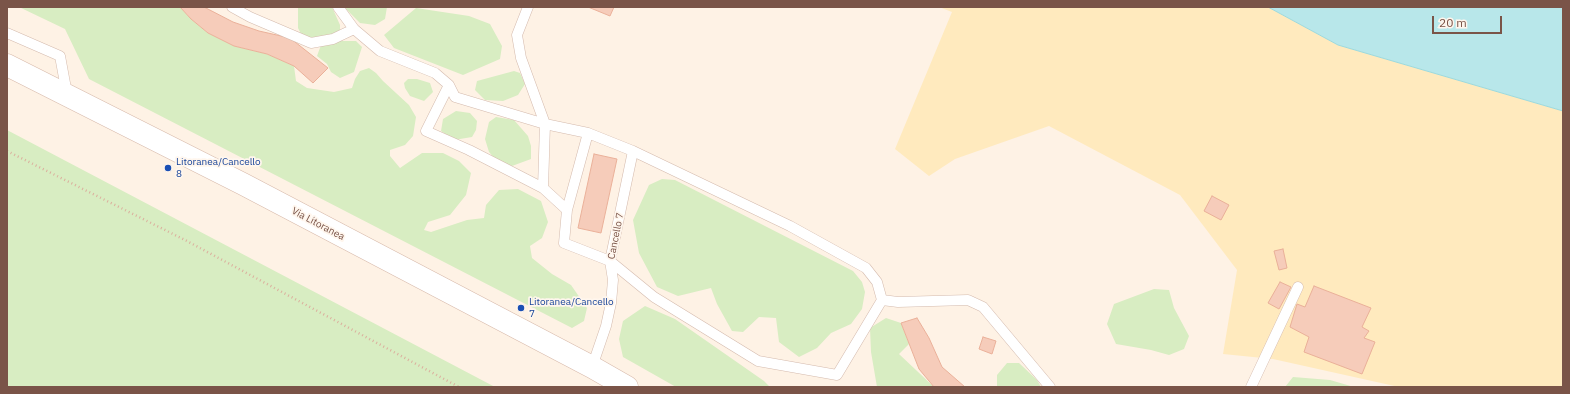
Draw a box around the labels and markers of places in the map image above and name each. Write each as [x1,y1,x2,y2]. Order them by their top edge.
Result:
place label: Litoranea/Cancello 8 [176,156,261,180]
marker: Litoranea/Cancello 8 [163,163,173,173]
place label: Litoranea/Cancello 7 [529,296,614,320]
marker: Litoranea/Cancello 7 [516,303,526,313]

